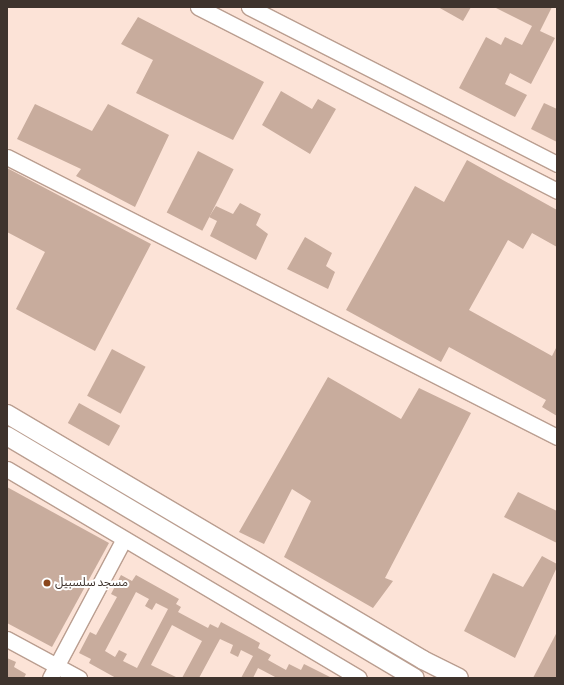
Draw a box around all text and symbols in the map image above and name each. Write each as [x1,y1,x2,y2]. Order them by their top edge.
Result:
place label: مسجد سلسبيل [55,576,128,590]
marker: مسجد سلسبيل [42,578,52,588]

